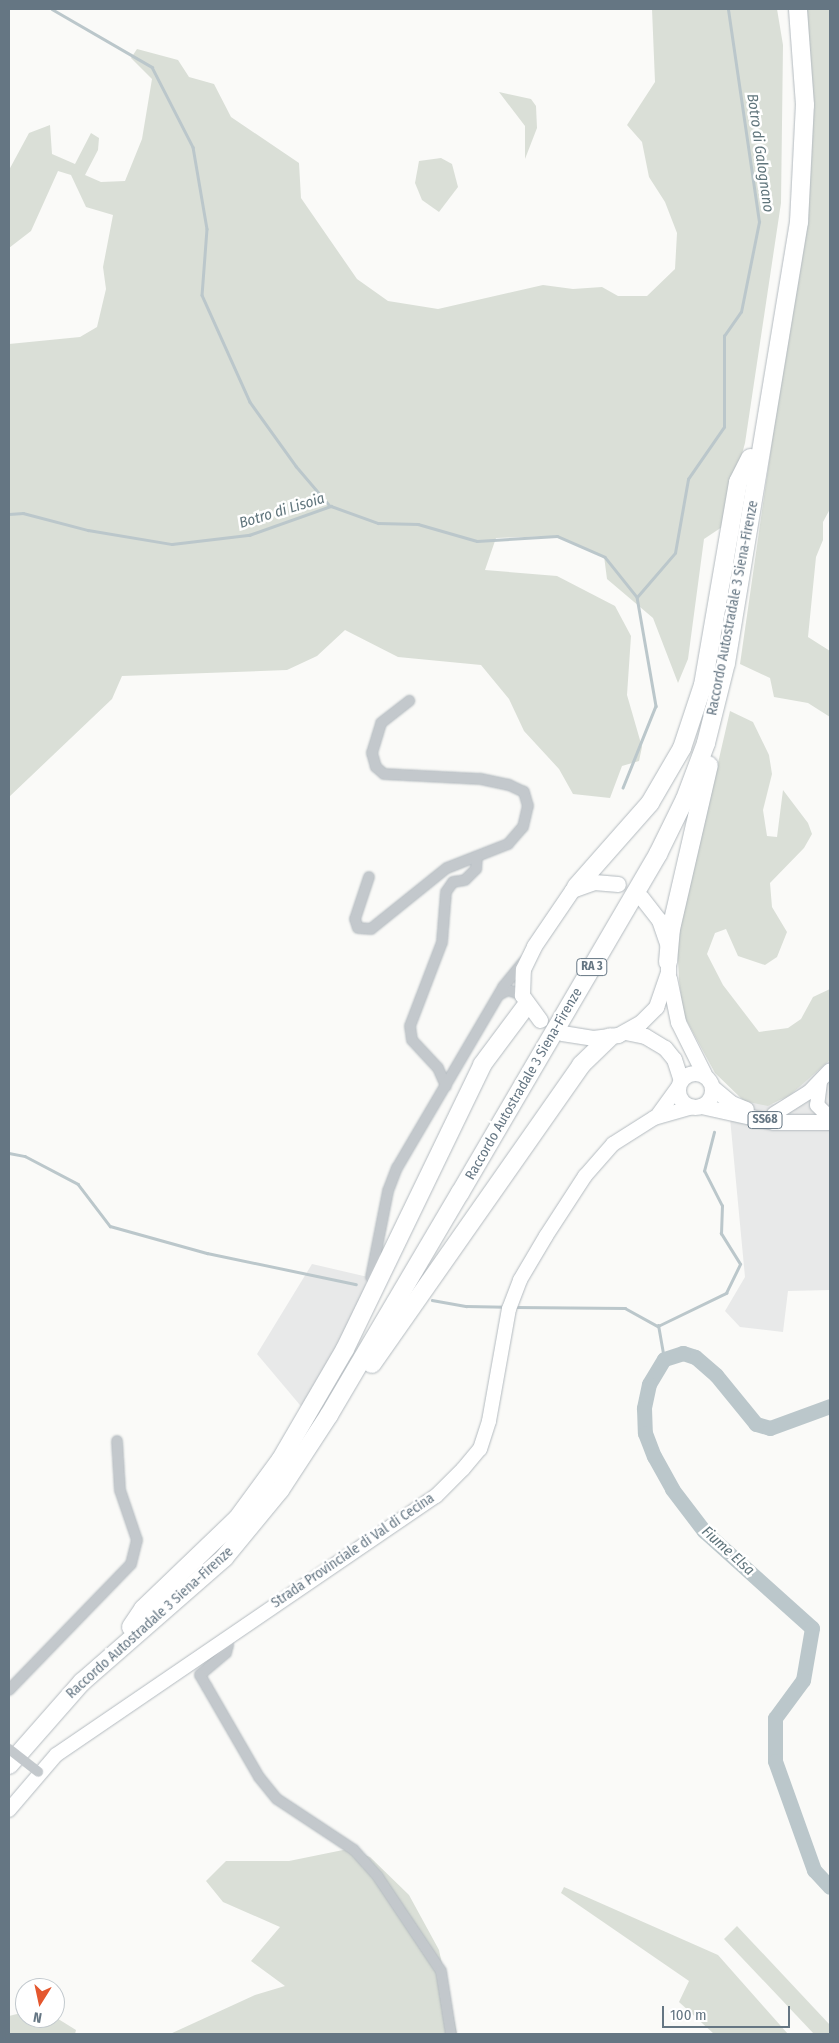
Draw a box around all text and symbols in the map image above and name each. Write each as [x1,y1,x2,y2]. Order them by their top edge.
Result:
water label: Botro di Galognano [743,93,777,213]
water label: Botro di Lisoia [237,489,327,533]
street label: Raccordo Autostradale 3 Siena-Firenze [704,499,762,717]
road number: RA 3 [576,958,608,976]
street label: Raccordo Autostradale 3 Siena-Firenze [462,985,586,1183]
road number: SS68 [748,1110,782,1130]
street label: Strada Provinciale di Val di Cecina [268,1490,438,1612]
water label: Fiume Elsa [698,1523,758,1579]
street label: Raccordo Autostradale 3 Siena-Firenze [63,1544,237,1702]
north arrow [15,1978,65,2028]
scale bar [664,1996,792,2028]
text: 100 m [670,2006,707,2024]
text: N [32,2008,43,2026]

